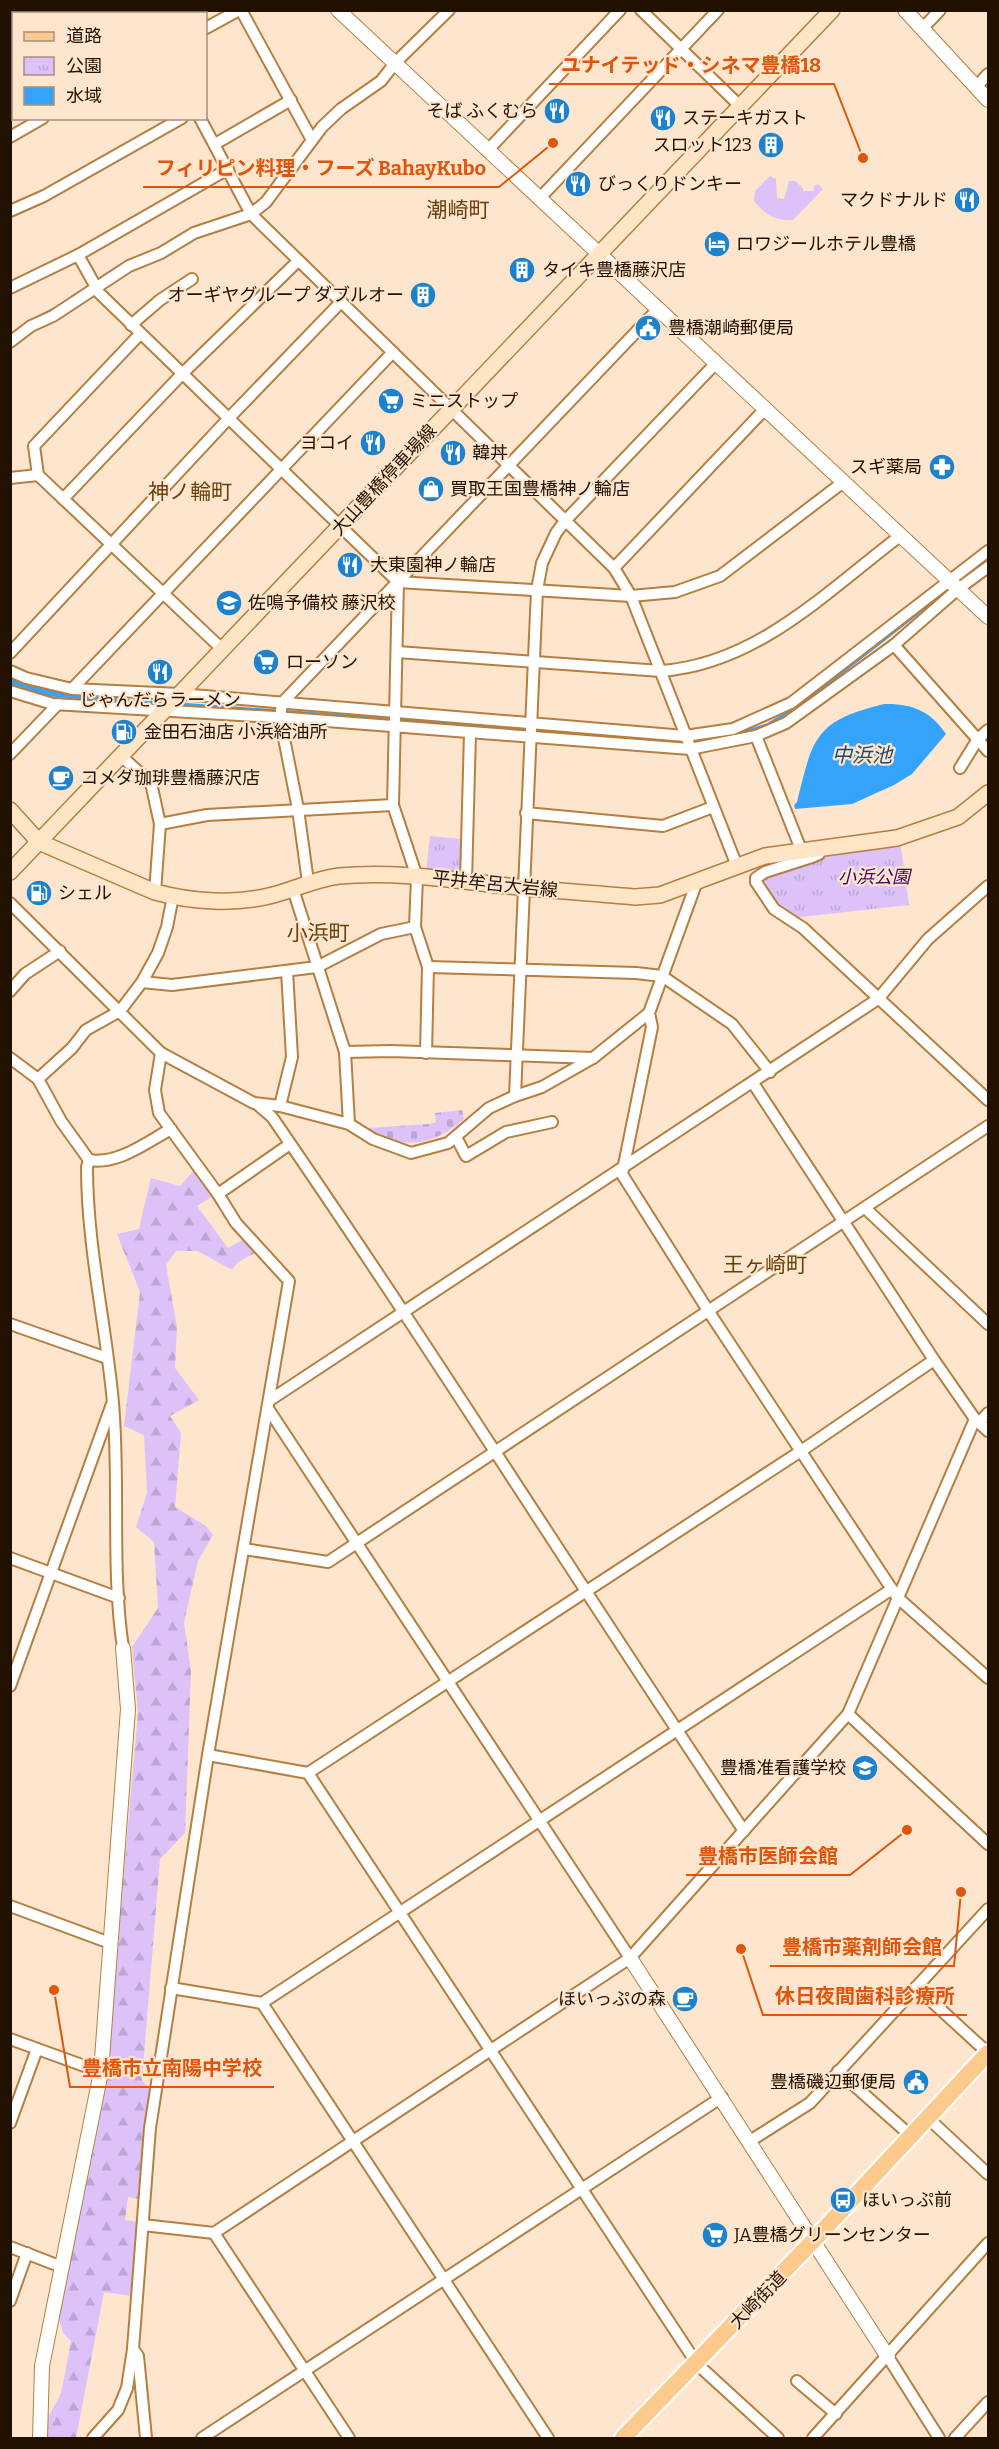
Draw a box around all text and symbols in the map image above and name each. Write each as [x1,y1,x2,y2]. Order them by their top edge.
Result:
legend [12,12,207,120]
text: 道路 [66,25,102,47]
callout: ユナイテッド・シネマ豊橋18 [549,46,834,84]
text: ユナイテッド・シネマ豊橋18 [561,53,821,77]
text: 公園 [66,55,102,77]
text: 水域 [66,85,102,107]
restaurant icon: そば ふくむら [542,96,572,126]
place label: そば ふくむら [426,100,538,122]
restaurant icon: ステーキガスト [648,103,678,133]
place label: ステーキガスト [682,107,808,129]
building icon: スロット123 [756,130,786,160]
place label: スロット123 [653,134,752,156]
callout: フィリピン料理・フーズ BahayKubo [143,149,499,187]
text: フィリピン料理・フーズ BahayKubo [156,156,486,180]
restaurant icon: びっくりドンキー [563,169,593,199]
place label: びっくりドンキー [598,173,742,195]
restaurant icon: マクドナルド [952,185,982,215]
place label: マクドナルド [840,189,948,211]
district label: 潮崎町 [427,197,490,223]
hotel icon: ロワジールホテル豊橋 [702,229,732,259]
place label: ロワジールホテル豊橋 [736,233,916,255]
building icon: タイキ豊橋藤沢店 [507,255,537,285]
place label: タイキ豊橋藤沢店 [542,259,686,281]
building icon: オーギヤグループ ダブルオー [408,280,438,310]
place label: オーギヤグループ ダブルオー [167,284,404,306]
public building icon: 豊橋潮崎郵便局 [633,313,663,343]
place label: 豊橋潮崎郵便局 [668,317,794,339]
supermarket icon: ミニストップ [376,386,406,416]
place label: ミニストップ [410,390,518,412]
street label: 大山豊橋停車場線 [327,420,441,540]
restaurant icon: ヨコイ [358,428,388,458]
place label: ヨコイ [300,432,354,454]
restaurant icon: 韓丼 [438,438,468,468]
place label: 韓丼 [472,442,508,464]
pharmacy icon: スギ薬局 [927,452,957,482]
place label: スギ薬局 [850,456,922,478]
shop icon: 買取王国豊橋神ノ輪店 [416,474,446,504]
place label: 買取王国豊橋神ノ輪店 [450,478,630,500]
district label: 神ノ輪町 [148,479,232,505]
restaurant icon: 大東園神ノ輪店 [335,550,365,580]
place label: 大東園神ノ輪店 [370,554,496,576]
school or university icon: 佐鳴予備校 藤沢校 [214,588,244,618]
place label: 佐鳴予備校 藤沢校 [248,592,396,614]
supermarket icon: ローソン [251,647,281,677]
place label: ローソン [286,651,358,673]
restaurant icon: じゃんだらラーメン [145,657,175,687]
place label: じゃんだらラーメン [79,689,241,711]
fuel station icon: 金田石油店 小浜給油所 [109,717,139,747]
place label: 金田石油店 小浜給油所 [144,721,328,743]
water label: 中浜池 [832,743,894,767]
cafe icon: コメダ珈琲豊橋藤沢店 [46,763,76,793]
place label: コメダ珈琲豊橋藤沢店 [80,767,260,789]
street label: 平井牟呂大岩線 [431,866,559,902]
park label: 小浜公園 [838,866,913,888]
fuel station icon: シェル [24,878,54,908]
place label: シェル [58,882,112,904]
district label: 小浜町 [287,920,350,946]
district label: 王ヶ崎町 [723,1252,807,1278]
school or university icon: 豊橋准看護学校 [850,1753,880,1783]
place label: 豊橋准看護学校 [720,1757,846,1779]
callout: 豊橋市医師会館 [686,1837,850,1875]
text: 豊橋市医師会館 [698,1844,838,1868]
callout: 豊橋市薬剤師会館 [770,1928,954,1966]
text: 豊橋市薬剤師会館 [782,1935,942,1959]
callout: 休日夜間歯科診療所 [763,1977,967,2015]
cafe icon: ほいっぷの森 [670,1984,700,2014]
text: 休日夜間歯科診療所 [775,1984,955,2008]
place label: ほいっぷの森 [558,1988,666,2010]
callout: 豊橋市立南陽中学校 [70,2049,274,2087]
text: 豊橋市立南陽中学校 [82,2056,262,2080]
public building icon: 豊橋磯辺郵便局 [901,2067,931,2097]
place label: 豊橋磯辺郵便局 [770,2071,896,2093]
bus stop icon: ほいっぷ前 [828,2185,858,2215]
place label: ほいっぷ前 [862,2189,952,2211]
supermarket icon: JA豊橋グリーンセンター [700,2220,730,2250]
place label: JA豊橋グリーンセンター [733,2224,931,2246]
street label: 大崎街道 [725,2266,791,2334]

